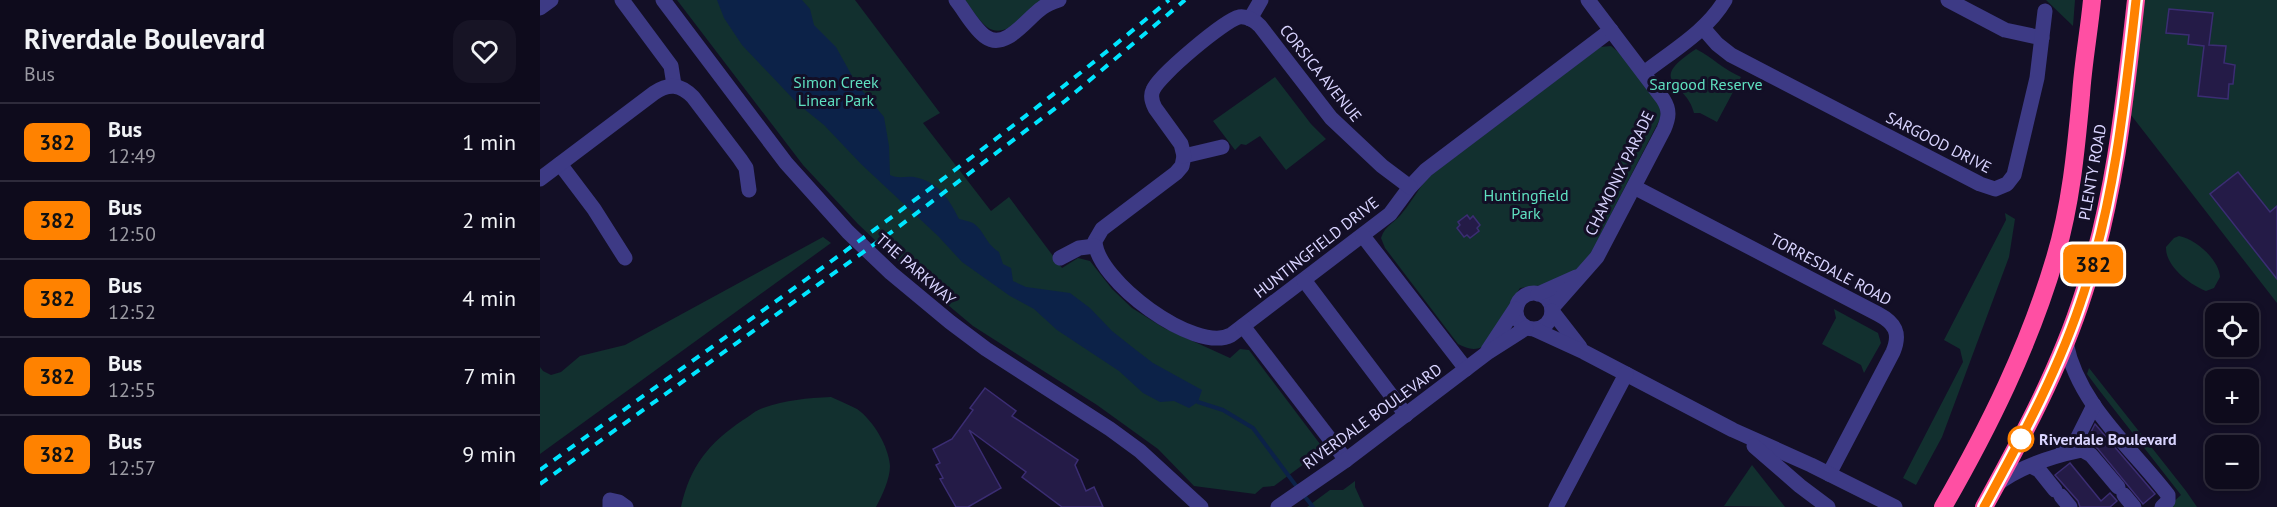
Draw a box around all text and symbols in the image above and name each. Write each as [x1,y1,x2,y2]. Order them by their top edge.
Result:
text: Riverdale Boulevard [24,20,265,57]
button: heart [453,20,516,83]
street label: CORSICA AVENUE [1276,20,1366,126]
text: Bus [24,61,55,87]
park label: Simon Creek Linear Park [793,72,879,110]
park label: Sargood Reserve [1649,74,1763,94]
street label: CHAMONIX PARADE [1580,107,1658,239]
street label: SARGOOD DRIVE [1883,107,1995,177]
text: Bus [108,115,142,143]
street label: PLENTY ROAD [2074,122,2110,222]
text: 1 min [462,128,516,156]
text: 382 [39,129,75,156]
text: 12:49 [108,143,156,169]
park label: Huntingfield Park [1483,185,1569,223]
street label: HUNTINGFIELD DRIVE [1250,192,1382,302]
text: Bus [108,193,142,221]
text: 2 min [462,206,516,234]
text: 382 [39,207,75,234]
text: 12:50 [108,221,156,247]
street label: THE PARKWAY [872,229,960,309]
street label: TORRESDALE ROAD [1767,229,1895,309]
line badge: 382 [2058,244,2128,284]
text: 382 [2075,251,2111,278]
text: Bus [108,271,142,299]
text: 4 min [462,284,516,312]
text: 382 [39,285,75,312]
text: 12:52 [108,299,156,325]
map controls [2205,303,2259,489]
button: locate [2205,303,2259,357]
text: Bus [108,349,142,377]
street label: RIVERDALE BOULEVARD [1298,359,1446,473]
text: 7 min [464,362,516,390]
text: 382 [39,363,75,390]
button: + [2205,369,2259,423]
text: 12:55 [108,377,156,403]
marker: Riverdale Boulevard [2008,426,2034,452]
text: Bus [108,427,142,455]
place label: Riverdale Boulevard [2039,429,2177,449]
button: − [2205,435,2259,489]
text: 9 min [462,440,516,468]
text: 382 [39,441,75,468]
text: 12:57 [108,455,156,481]

